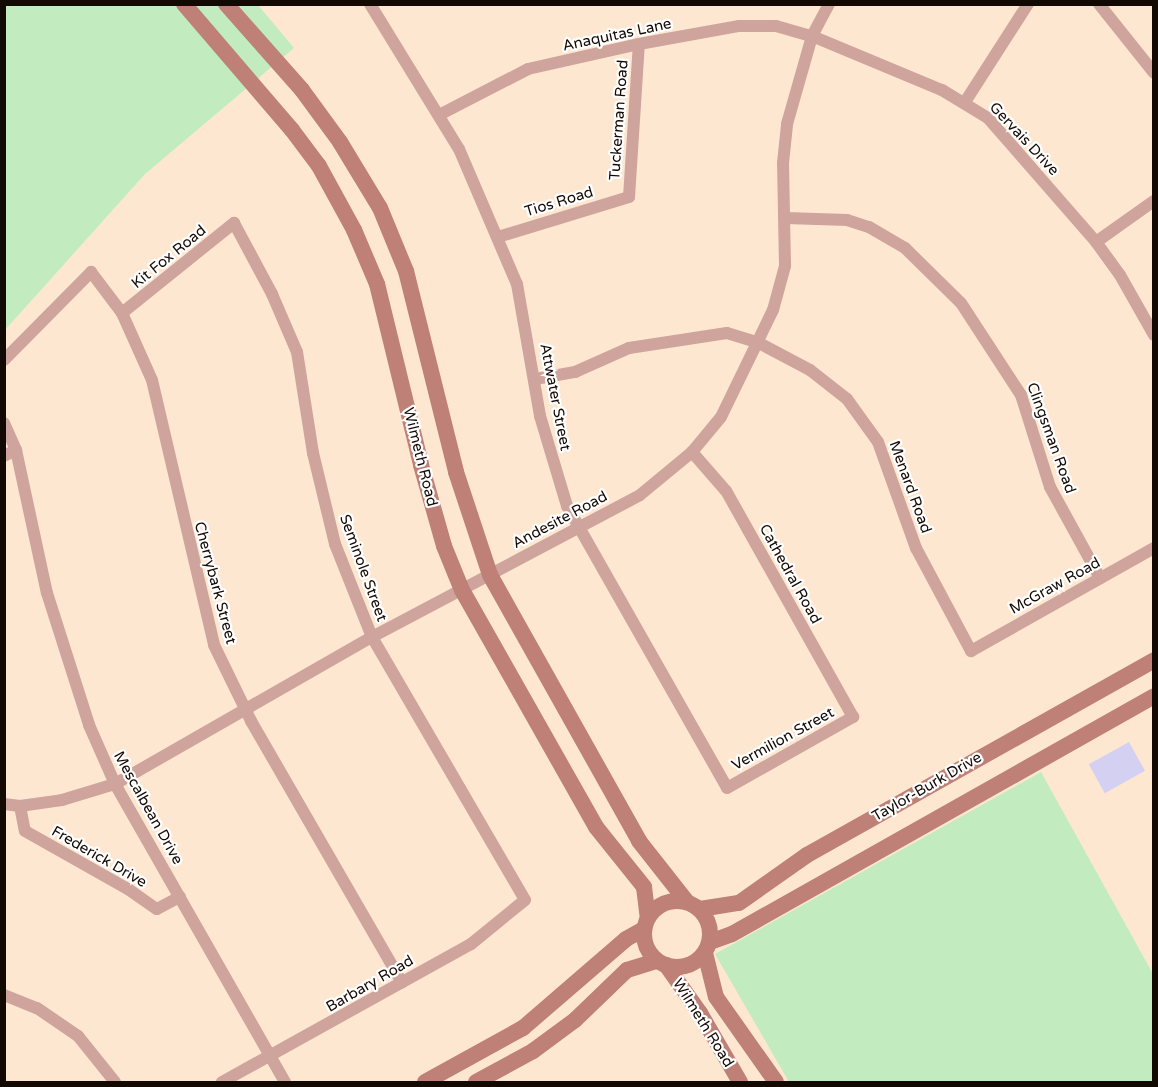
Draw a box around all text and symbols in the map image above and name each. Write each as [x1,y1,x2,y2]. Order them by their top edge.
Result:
street label: Anaquitas Lane [561,15,673,55]
street label: Tuckerman Road [606,59,632,181]
street label: Gervais Drive [985,99,1063,179]
street label: Tios Road [523,183,595,221]
street label: Kit Fox Road [128,222,210,292]
street label: Attwater Street [536,342,574,452]
street label: Clingsman Road [1023,380,1079,496]
street label: Wilmeth Road [399,406,441,508]
street label: Menard Road [885,438,935,536]
street label: Andesite Road [509,487,611,553]
street label: Seminole Street [335,512,391,624]
street label: Cherrybark Street [190,520,240,646]
street label: Cathedral Road [755,521,825,627]
street label: McGraw Road [1006,554,1104,618]
street label: Vermilion Street [729,704,837,774]
street label: Mescalbean Drive [109,748,187,868]
street label: Taylor-Burk Drive [869,748,985,826]
street label: Frederick Drive [48,822,150,892]
street label: Barbary Road [323,952,417,1016]
street label: Wilmeth Road [669,975,737,1071]

